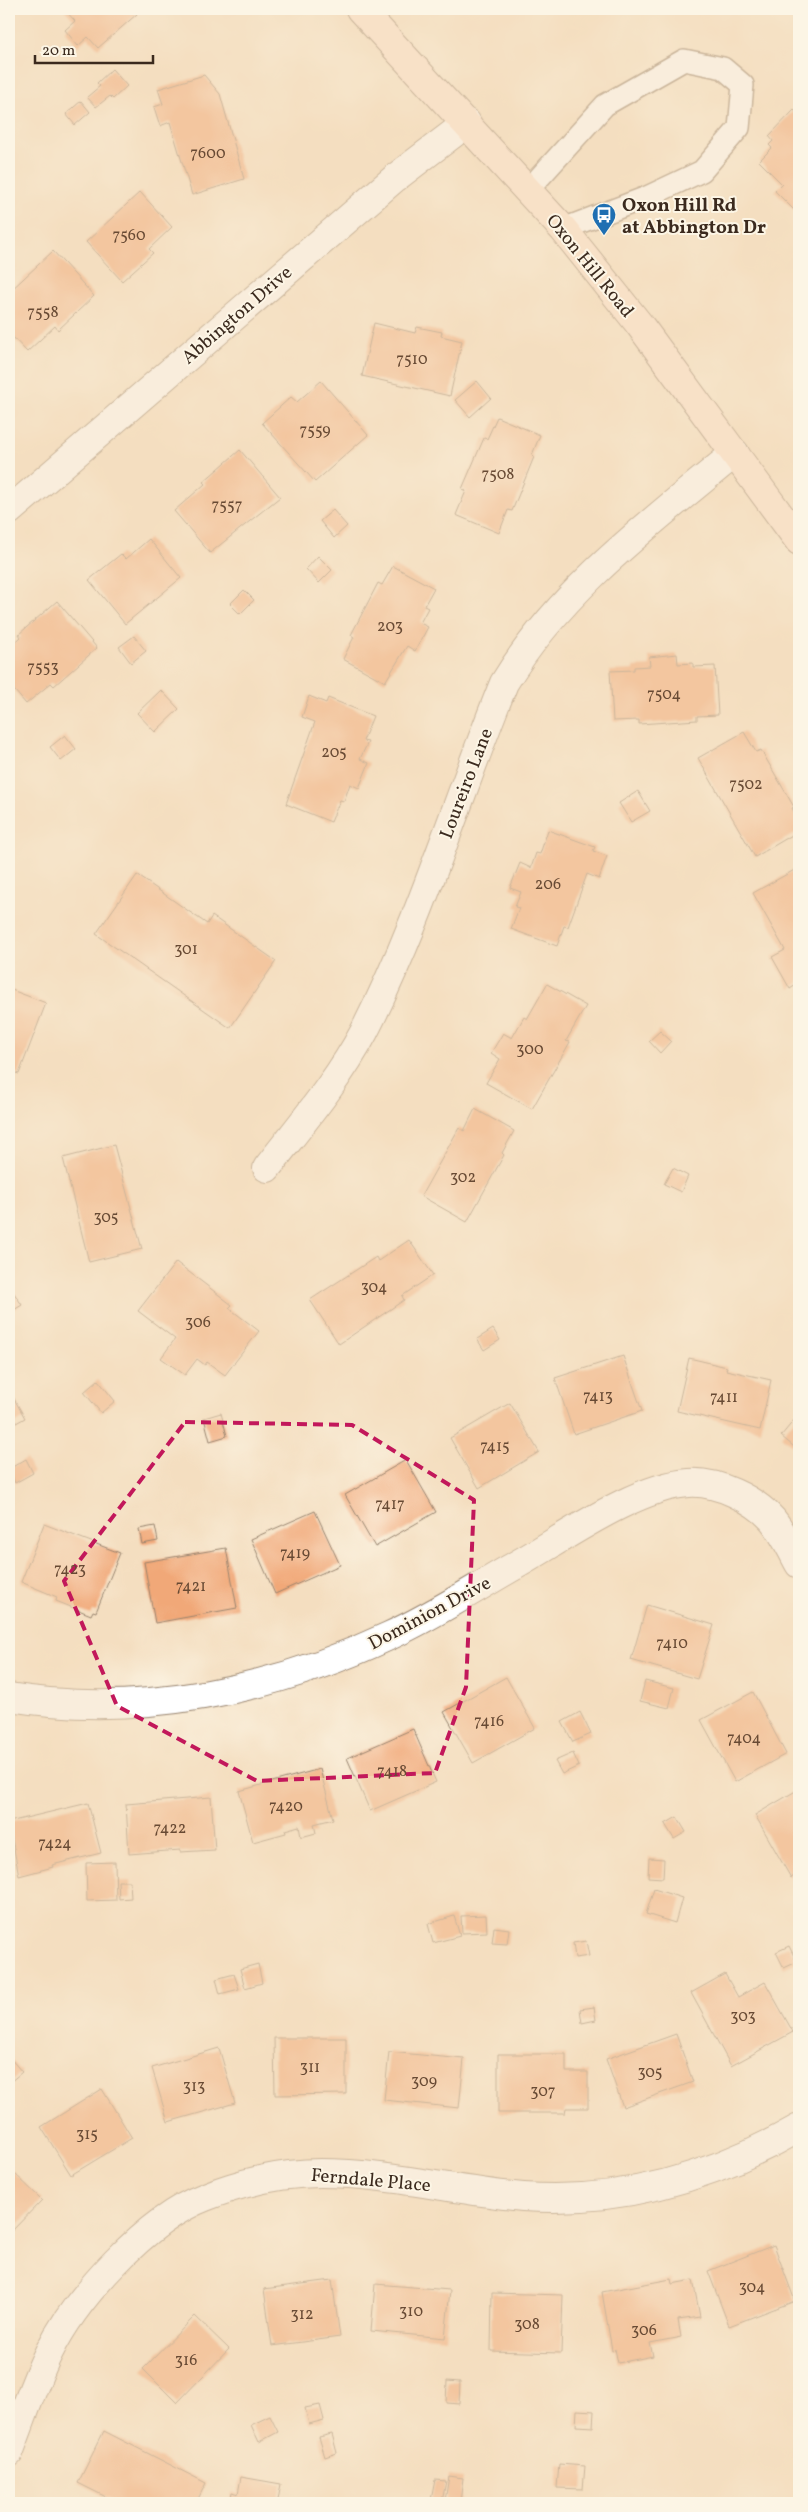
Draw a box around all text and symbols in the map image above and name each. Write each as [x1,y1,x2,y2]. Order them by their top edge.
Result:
scale bar [35,32,152,64]
text: 20 m [42,41,75,62]
house number: 7600 [190,143,226,165]
place label: Oxon Hill Rd at Abbington Dr [622,193,766,241]
bus stop icon: Oxon Hill Rd at Abbington Dr [591,202,617,236]
street label: Oxon Hill Road [539,209,639,324]
house number: 7560 [112,225,146,247]
street label: Abbington Drive [176,260,298,371]
house number: 7558 [27,302,59,324]
house number: 7510 [396,349,428,371]
house number: 7559 [299,420,331,442]
house number: 7508 [482,464,514,486]
house number: 7557 [212,495,243,517]
house number: 203 [377,616,403,638]
house number: 7553 [27,657,59,679]
house number: 7504 [647,684,681,706]
street label: Loureiro Lane [434,725,500,843]
house number: 205 [321,742,347,764]
house number: 7502 [729,774,763,796]
house number: 206 [535,874,561,896]
house number: 301 [174,939,198,961]
house number: 300 [516,1039,544,1061]
house number: 302 [450,1167,476,1189]
house number: 305 [93,1207,119,1229]
house number: 304 [361,1277,387,1299]
house number: 306 [185,1312,211,1334]
house number: 7413 [583,1386,613,1408]
house number: 7411 [710,1387,738,1409]
house number: 7415 [480,1436,510,1458]
house number: 7417 [375,1494,405,1516]
house number: 7419 [280,1543,310,1565]
house number: 7423 [54,1559,86,1581]
street label: Dominion Drive [364,1571,496,1657]
house number: 7421 [176,1576,206,1598]
house number: 7410 [656,1633,688,1655]
house number: 7416 [474,1711,504,1733]
house number: 7404 [727,1728,761,1750]
house number: 7418 [377,1761,407,1783]
house number: 7420 [269,1796,303,1818]
house number: 7422 [154,1818,186,1840]
house number: 7424 [38,1833,72,1855]
house number: 303 [730,2006,756,2028]
house number: 311 [300,2057,320,2079]
house number: 305 [637,2062,663,2084]
house number: 309 [411,2071,437,2093]
house number: 313 [183,2076,205,2098]
house number: 307 [530,2081,556,2103]
house number: 315 [76,2124,98,2146]
street label: Ferndale Place [310,2163,432,2199]
house number: 304 [739,2277,765,2299]
house number: 310 [399,2301,423,2323]
house number: 312 [290,2304,314,2326]
house number: 308 [514,2314,540,2336]
house number: 306 [631,2320,657,2342]
house number: 316 [175,2350,197,2372]

